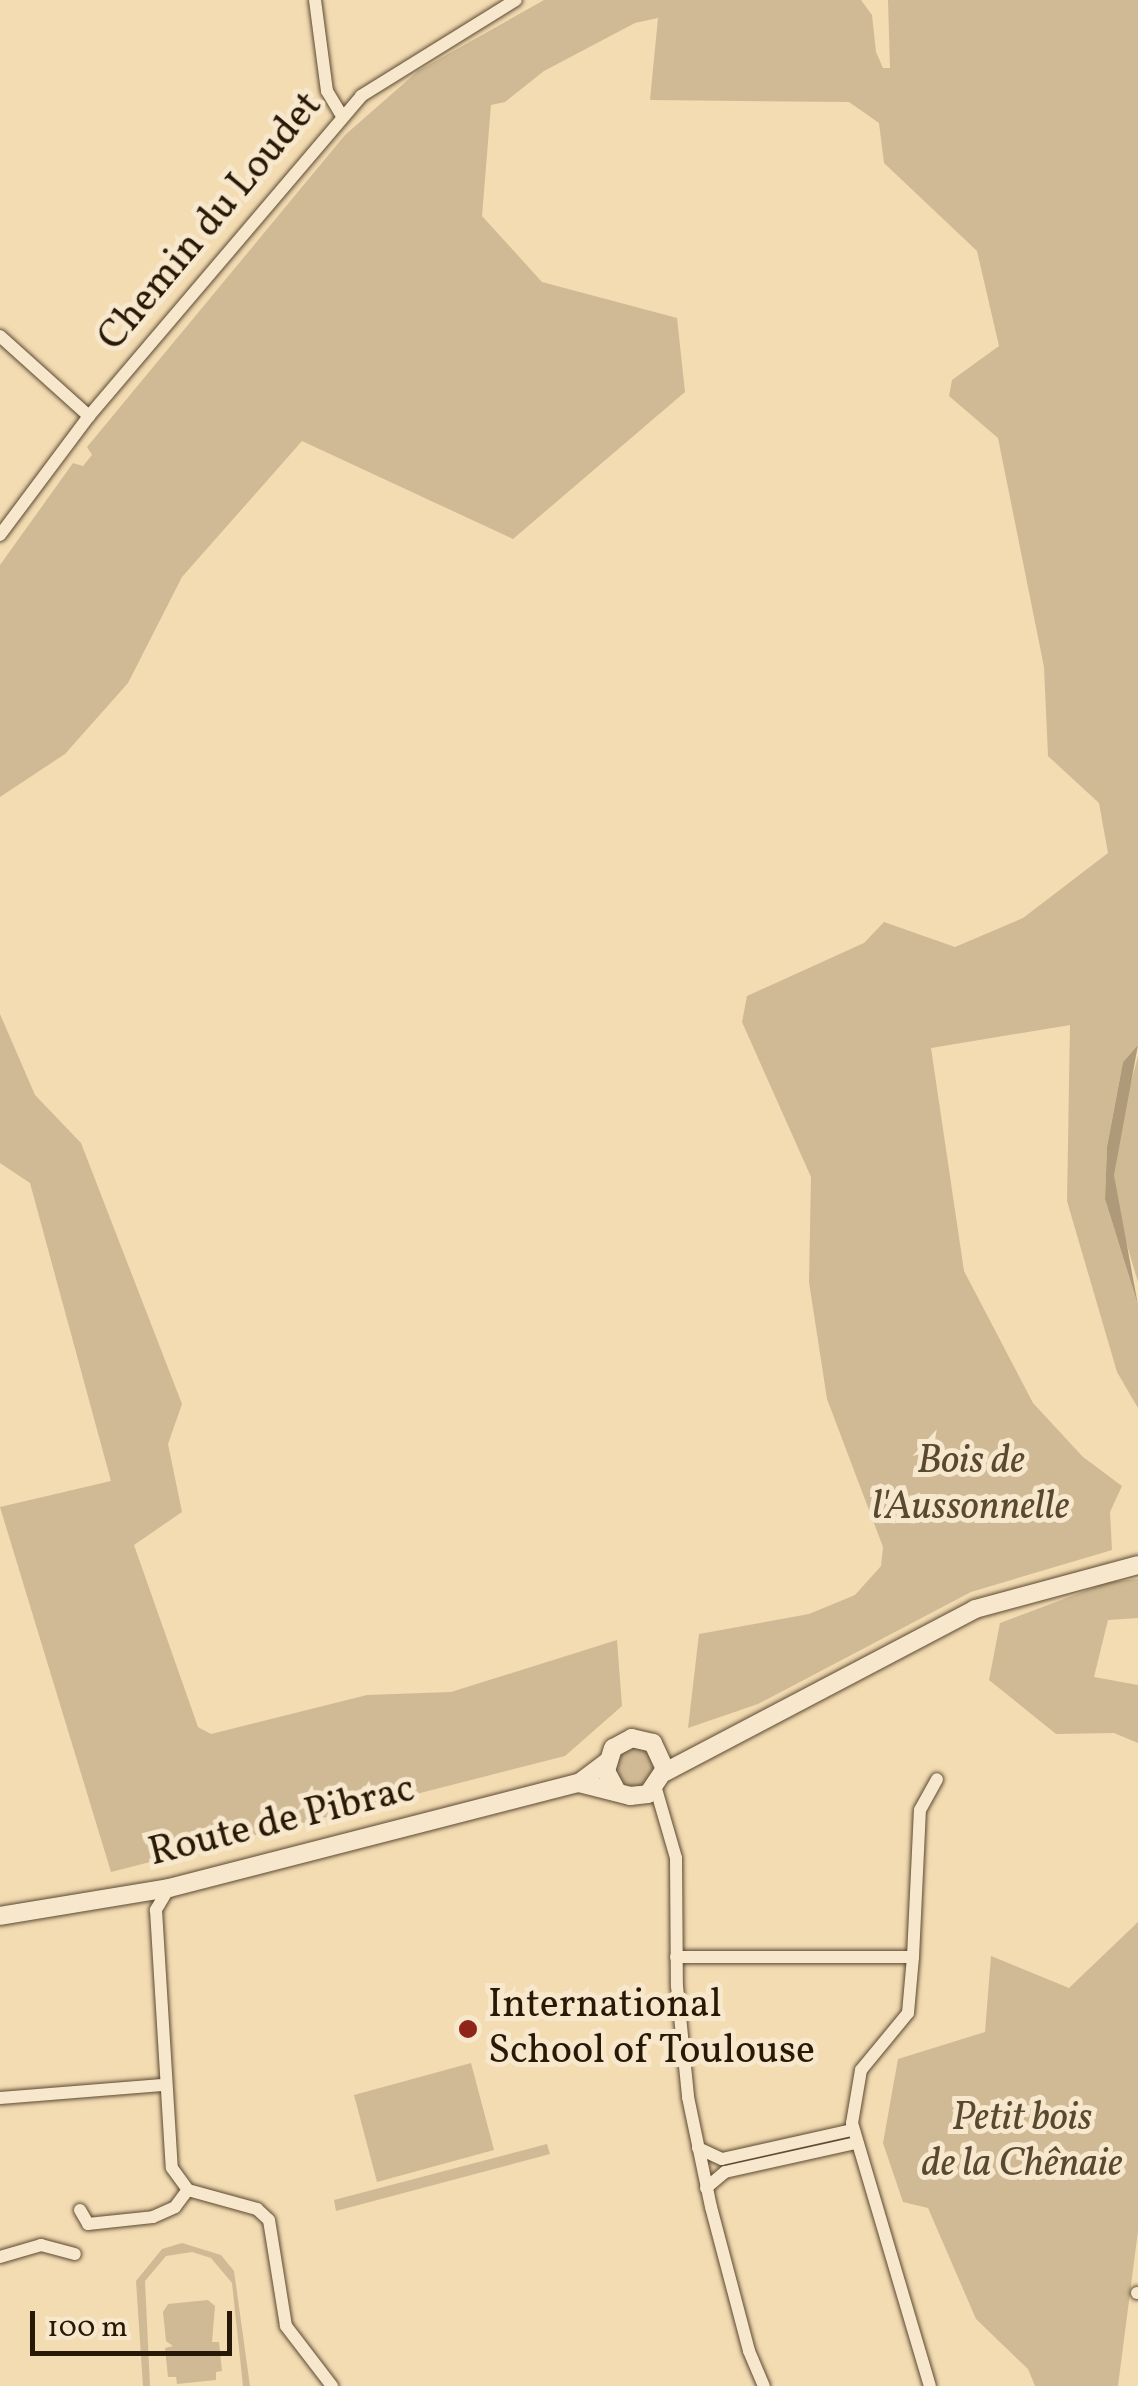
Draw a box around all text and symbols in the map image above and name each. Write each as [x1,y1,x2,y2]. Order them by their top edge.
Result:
street label: Chemin du Loudet [89,83,333,361]
park label: Bois de l'Aussonnelle [873,1438,1069,1532]
street label: Route de Pibrac [144,1766,420,1878]
place label: International School of Toulouse [488,1982,812,2076]
marker: International School of Toulouse [457,2018,479,2040]
park label: Petit bois de la Chênaie [921,2095,1123,2189]
scale bar [35,2291,238,2353]
text: 100 m [47,2307,128,2349]

